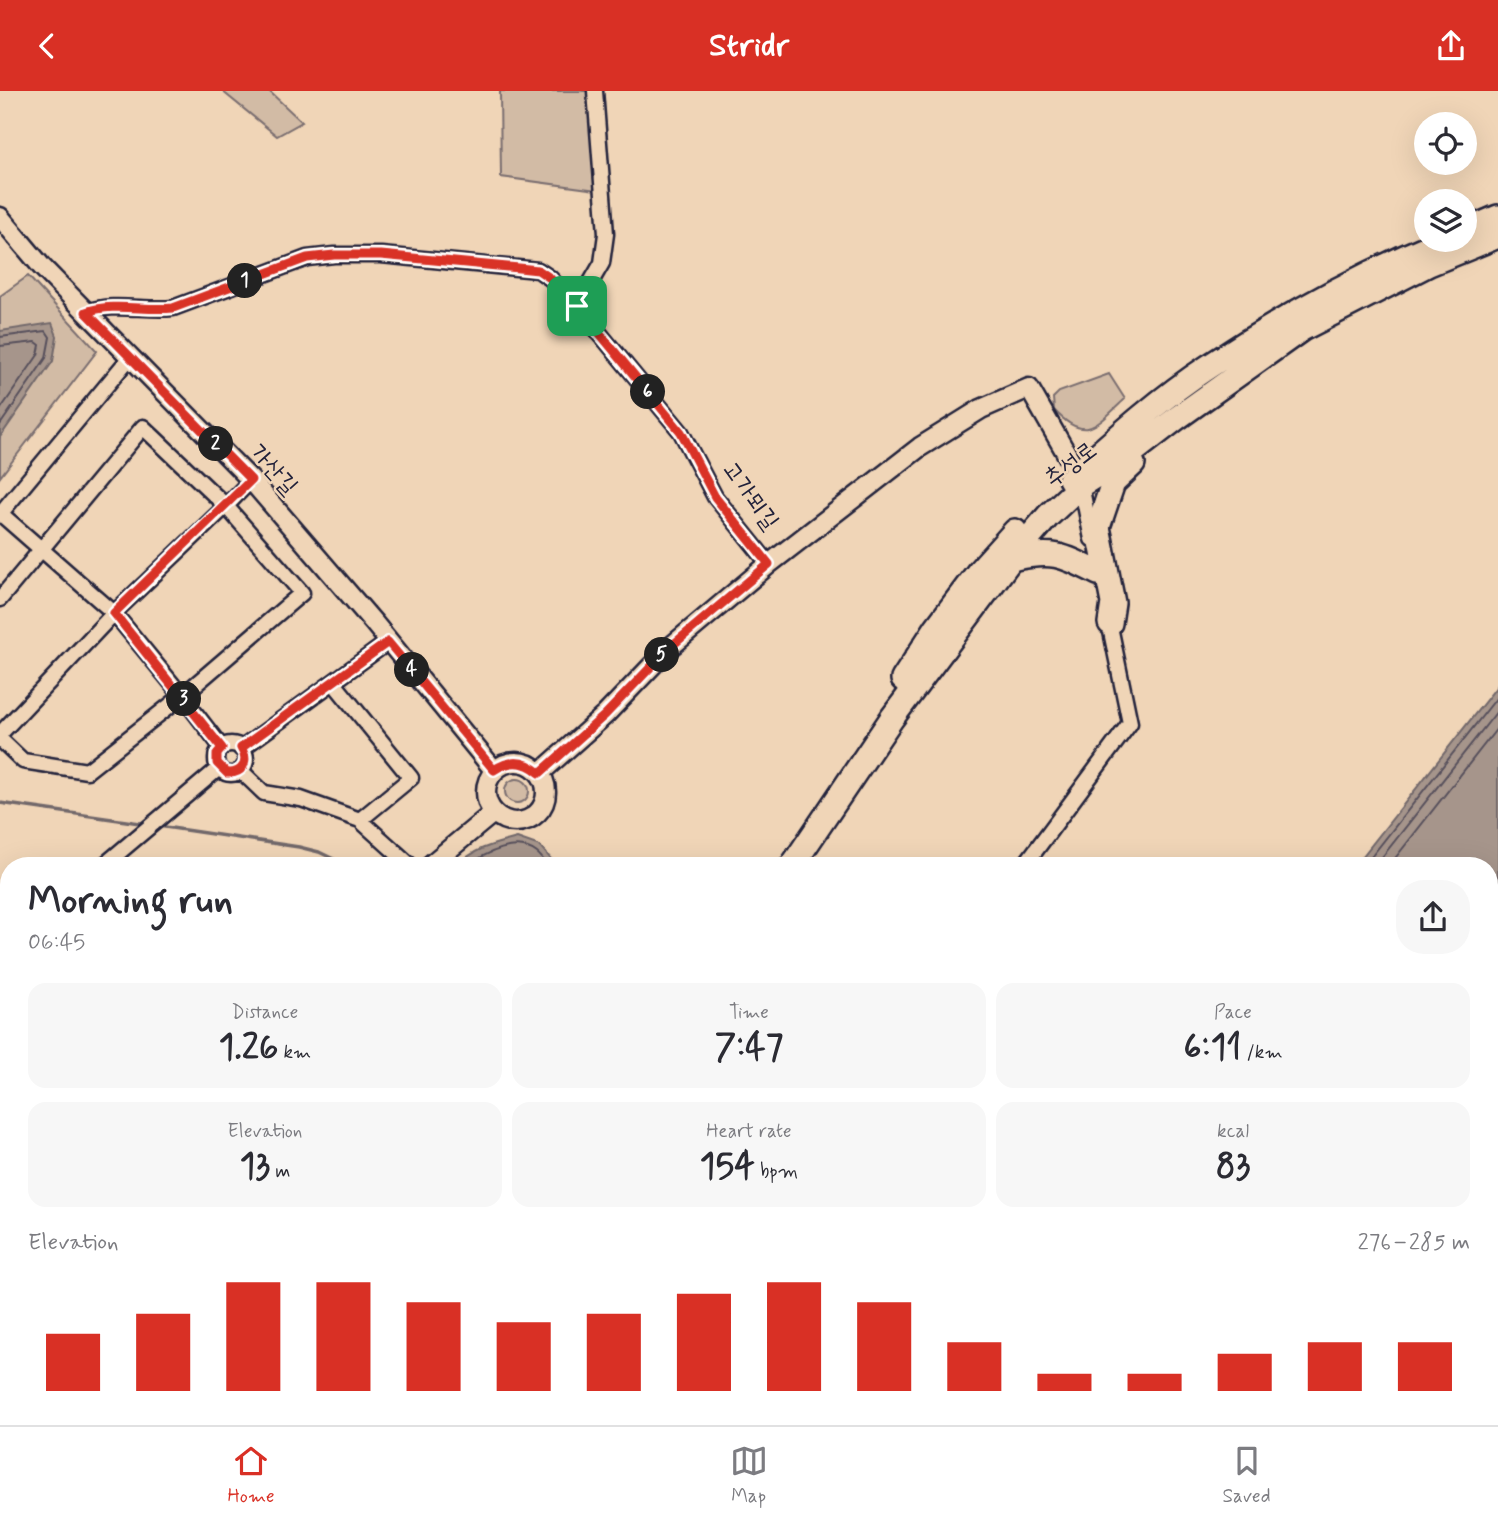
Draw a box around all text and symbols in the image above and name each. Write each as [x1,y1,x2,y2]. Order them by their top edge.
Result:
text: Stridr [709,25,789,67]
icon: back [28,27,66,65]
icon: share [1432,27,1470,65]
map controls [1414,112,1477,252]
button: locate [1414,112,1477,175]
button: layers [1414,189,1477,252]
pin: 1 [228,263,262,299]
text: 1 [240,268,249,293]
pin [547,276,607,336]
icon: arrive [558,287,596,325]
pin: 6 [630,375,666,409]
text: 6 [643,379,652,404]
pin: 2 [198,427,234,461]
text: 2 [211,431,220,456]
street label: 추성로 [1039,435,1103,495]
street label: 가산길 [242,438,304,502]
street label: 고가뫼길 [715,456,785,536]
pin: 5 [644,637,680,673]
text: 5 [656,642,667,667]
pin: 4 [394,653,430,687]
text: 4 [406,657,417,682]
pin: 3 [166,681,202,717]
text: 3 [179,686,188,711]
text: Morning run [28,877,233,926]
button: share [1396,880,1470,954]
text: 06:45 [28,928,85,958]
text: Distance [232,1000,298,1025]
text: Time [729,1000,769,1025]
text: Pace [1214,1000,1252,1025]
text: 1.26 [219,1025,278,1071]
text: 7:47 [715,1025,783,1071]
text: 6:11 [1183,1025,1241,1071]
text: km [278,1040,311,1065]
text: /km [1241,1040,1283,1065]
text: Elevation [228,1119,302,1144]
text: Heart rate [706,1119,792,1144]
text: kcal [1217,1119,1249,1144]
text: 13 [240,1144,270,1190]
text: 154 [700,1144,755,1190]
text: 83 [1216,1144,1250,1190]
text: m [270,1159,290,1184]
text: bpm [755,1159,798,1184]
text: Elevation [28,1228,119,1258]
text: 276–285 m [1357,1228,1470,1258]
tab: Home [227,1442,275,1509]
tab: Map [730,1442,768,1509]
tab: Saved [1223,1442,1271,1509]

